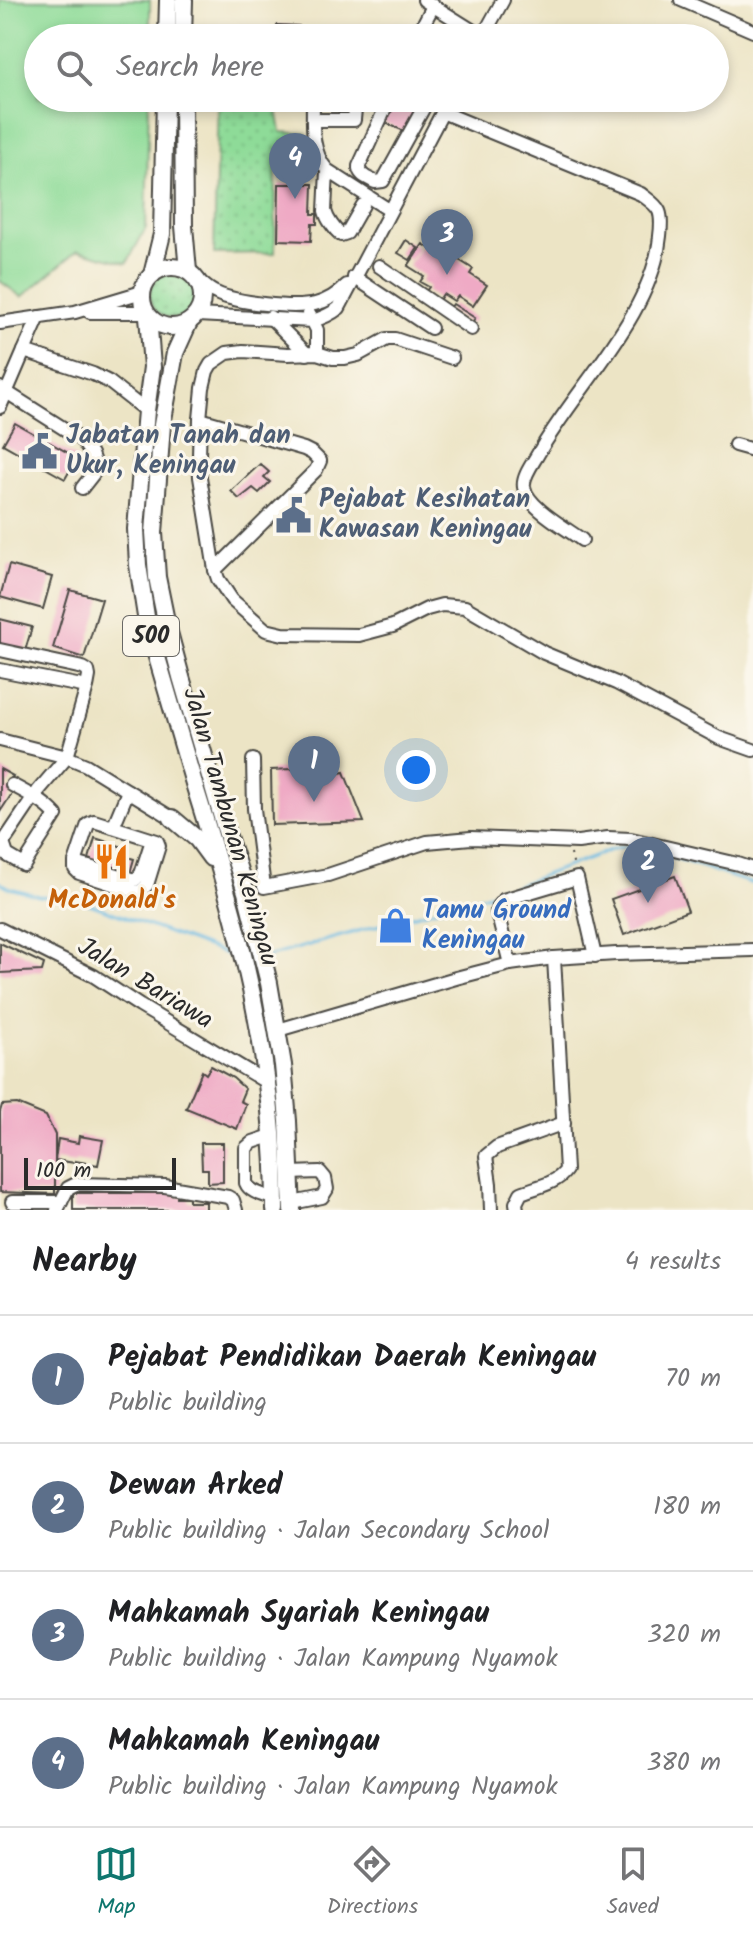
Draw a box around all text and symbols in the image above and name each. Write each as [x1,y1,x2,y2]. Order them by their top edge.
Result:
search box [24,24,729,112]
text: Search here [116,44,264,92]
icon: search [52,46,96,90]
pin: 4 [269,133,321,199]
pin: 3 [421,209,473,275]
place label: Jabatan Tanah dan Ukur, Keningau [66,415,291,487]
public building icon: Jabatan Tanah dan Ukur, Keningau [21,432,59,470]
place label: Pejabat Kesihatan Kawasan Keningau [319,479,532,551]
public building icon: Pejabat Kesihatan Kawasan Keningau [274,496,312,534]
road number: 500 [123,616,179,656]
street label: Jalan Tambunan Keningau [170,683,290,972]
pin: 1 [288,736,340,802]
your location [396,750,436,790]
pin: 2 [622,837,674,903]
restaurant icon: McDonald's [93,843,131,881]
place label: McDonald's [48,880,176,922]
place label: Tamu Ground Keningau [422,890,572,962]
shop icon: Tamu Ground Keningau [377,907,415,945]
street label: Jalan Bariawa [69,927,221,1041]
scale bar [24,1154,176,1190]
text: 100 m [36,1154,91,1189]
text: Nearby [32,1235,137,1289]
text: 4 results [625,1241,721,1283]
text: Pejabat Pendidikan Daerah Keningau [108,1334,596,1382]
text: 1 [54,1358,62,1400]
text: 70 m [665,1358,721,1400]
text: Public building [108,1382,267,1424]
text: Dewan Arked [108,1462,283,1510]
text: 2 [50,1486,66,1528]
text: 180 m [653,1486,721,1528]
text: Public building · Jalan Secondary School [108,1510,549,1552]
text: Mahkamah Syariah Keningau [108,1590,489,1638]
text: 3 [51,1614,65,1656]
text: 320 m [647,1614,721,1656]
text: Public building · Jalan Kampung Nyamok [108,1638,558,1680]
text: Mahkamah Keningau [108,1718,379,1766]
text: 4 [51,1742,65,1784]
text: 380 m [646,1742,721,1784]
text: Public building · Jalan Kampung Nyamok [108,1766,558,1808]
tab: Map [94,1842,138,1925]
tab: Directions [327,1842,418,1925]
tab: Saved [607,1842,659,1925]

